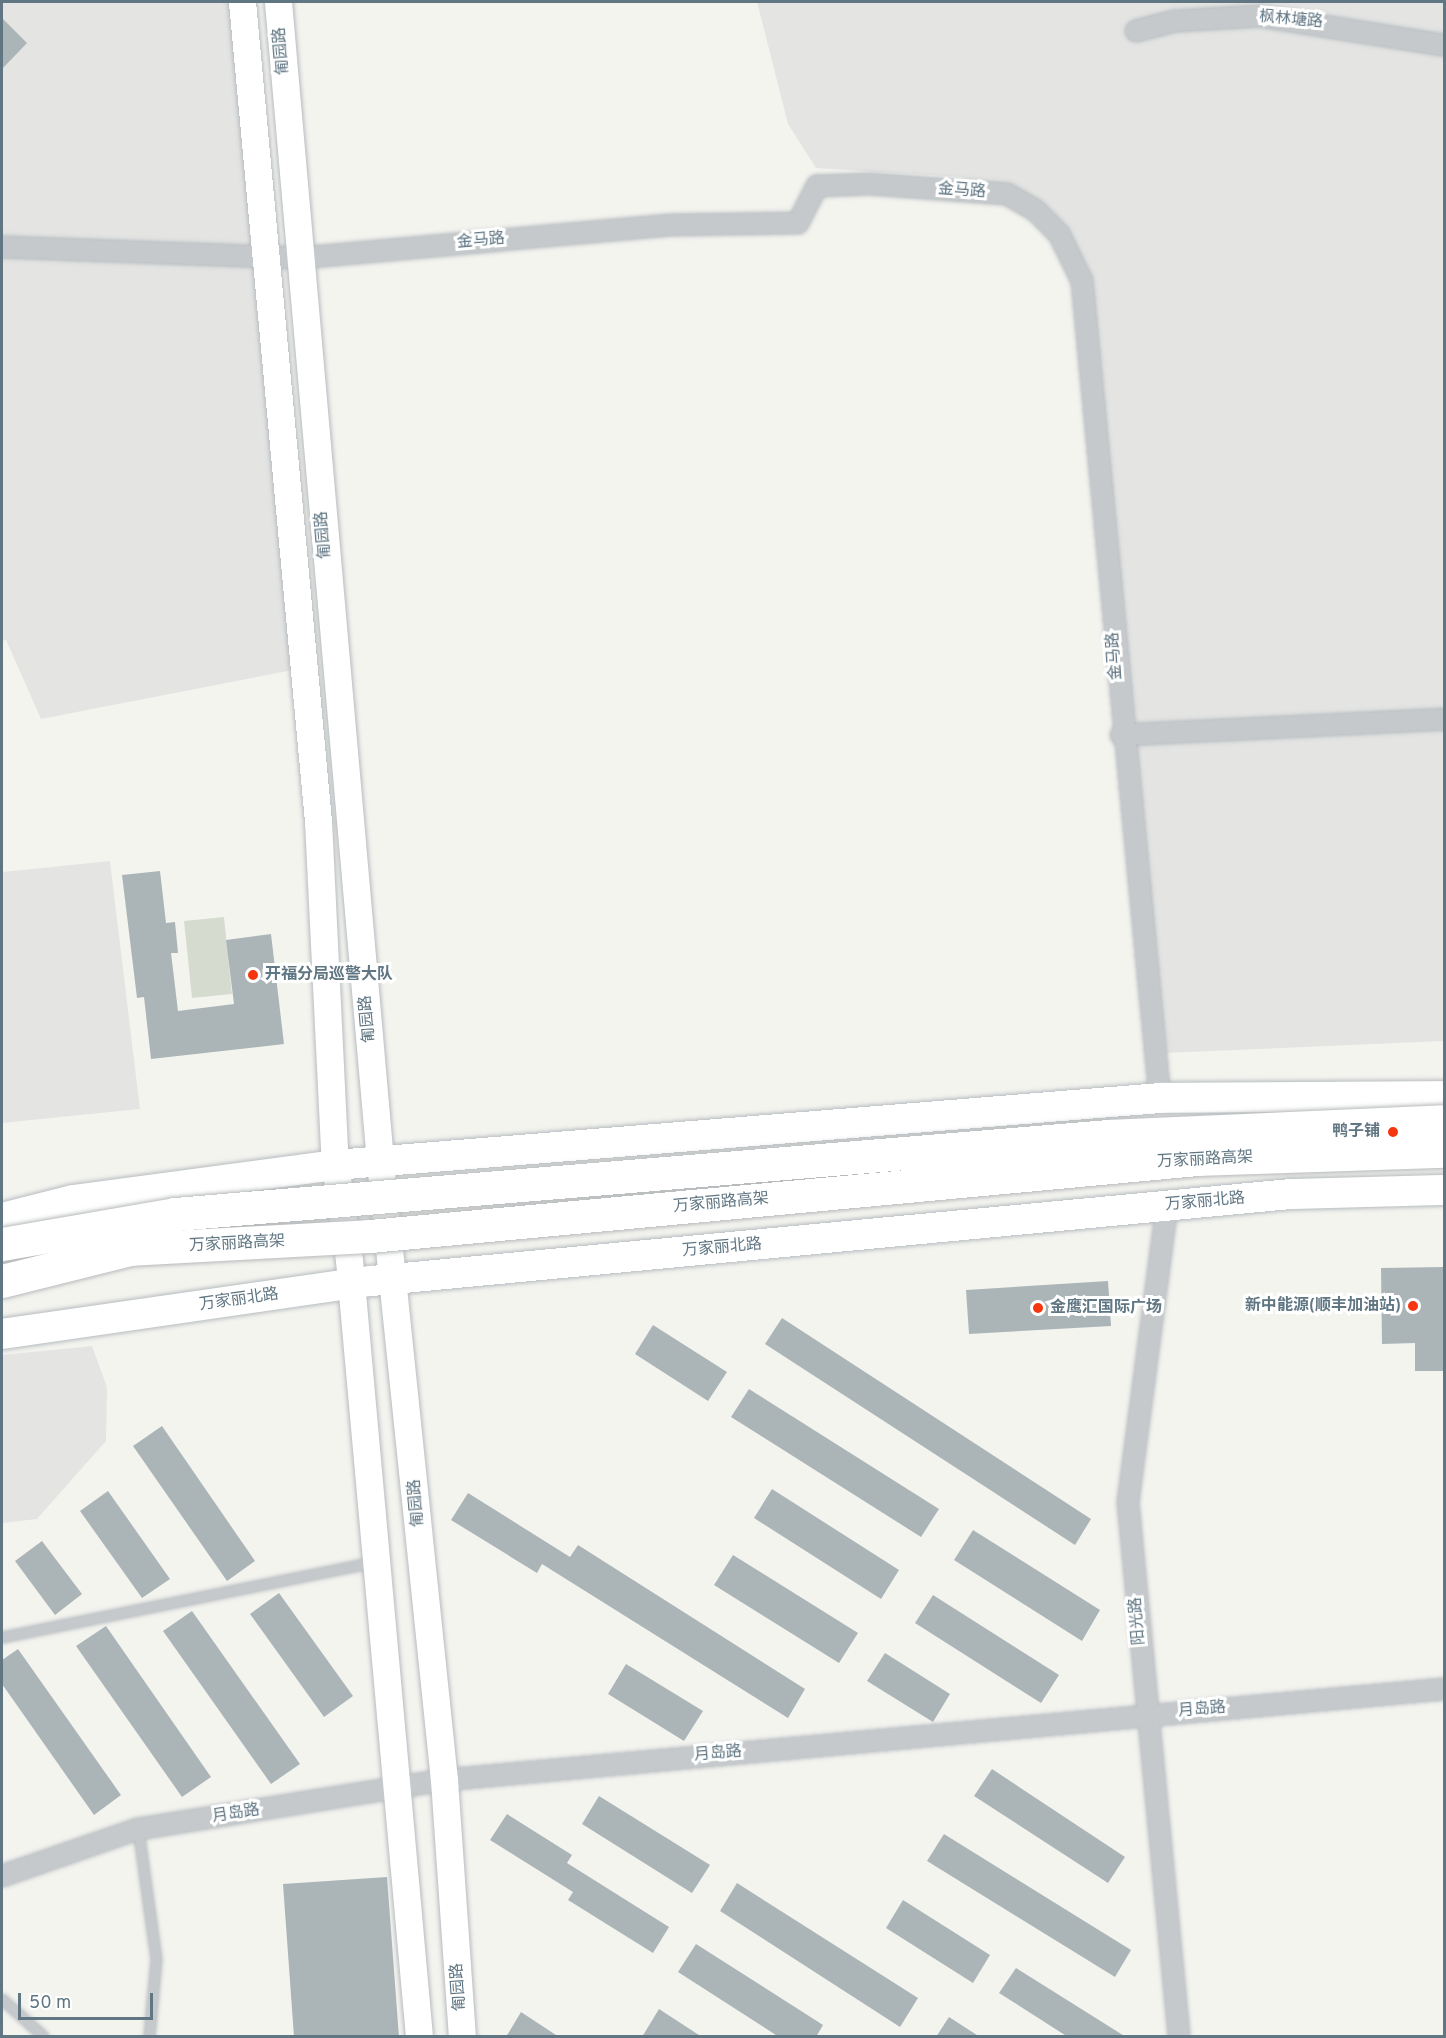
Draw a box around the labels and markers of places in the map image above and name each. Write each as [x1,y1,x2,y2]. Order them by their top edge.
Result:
place label: 开福分局巡警大队 [265,965,393,985]
marker: 开福分局巡警大队 [246,968,260,982]
place label: 鸭子铺 [1332,1122,1380,1142]
marker: 鸭子铺 [1384,1123,1402,1141]
place label: 新中能源(顺丰加油站) [1245,1296,1401,1316]
place label: 金鹰汇国际广场 [1050,1298,1162,1318]
marker: 新中能源(顺丰加油站) [1406,1299,1420,1313]
marker: 金鹰汇国际广场 [1031,1301,1045,1315]

